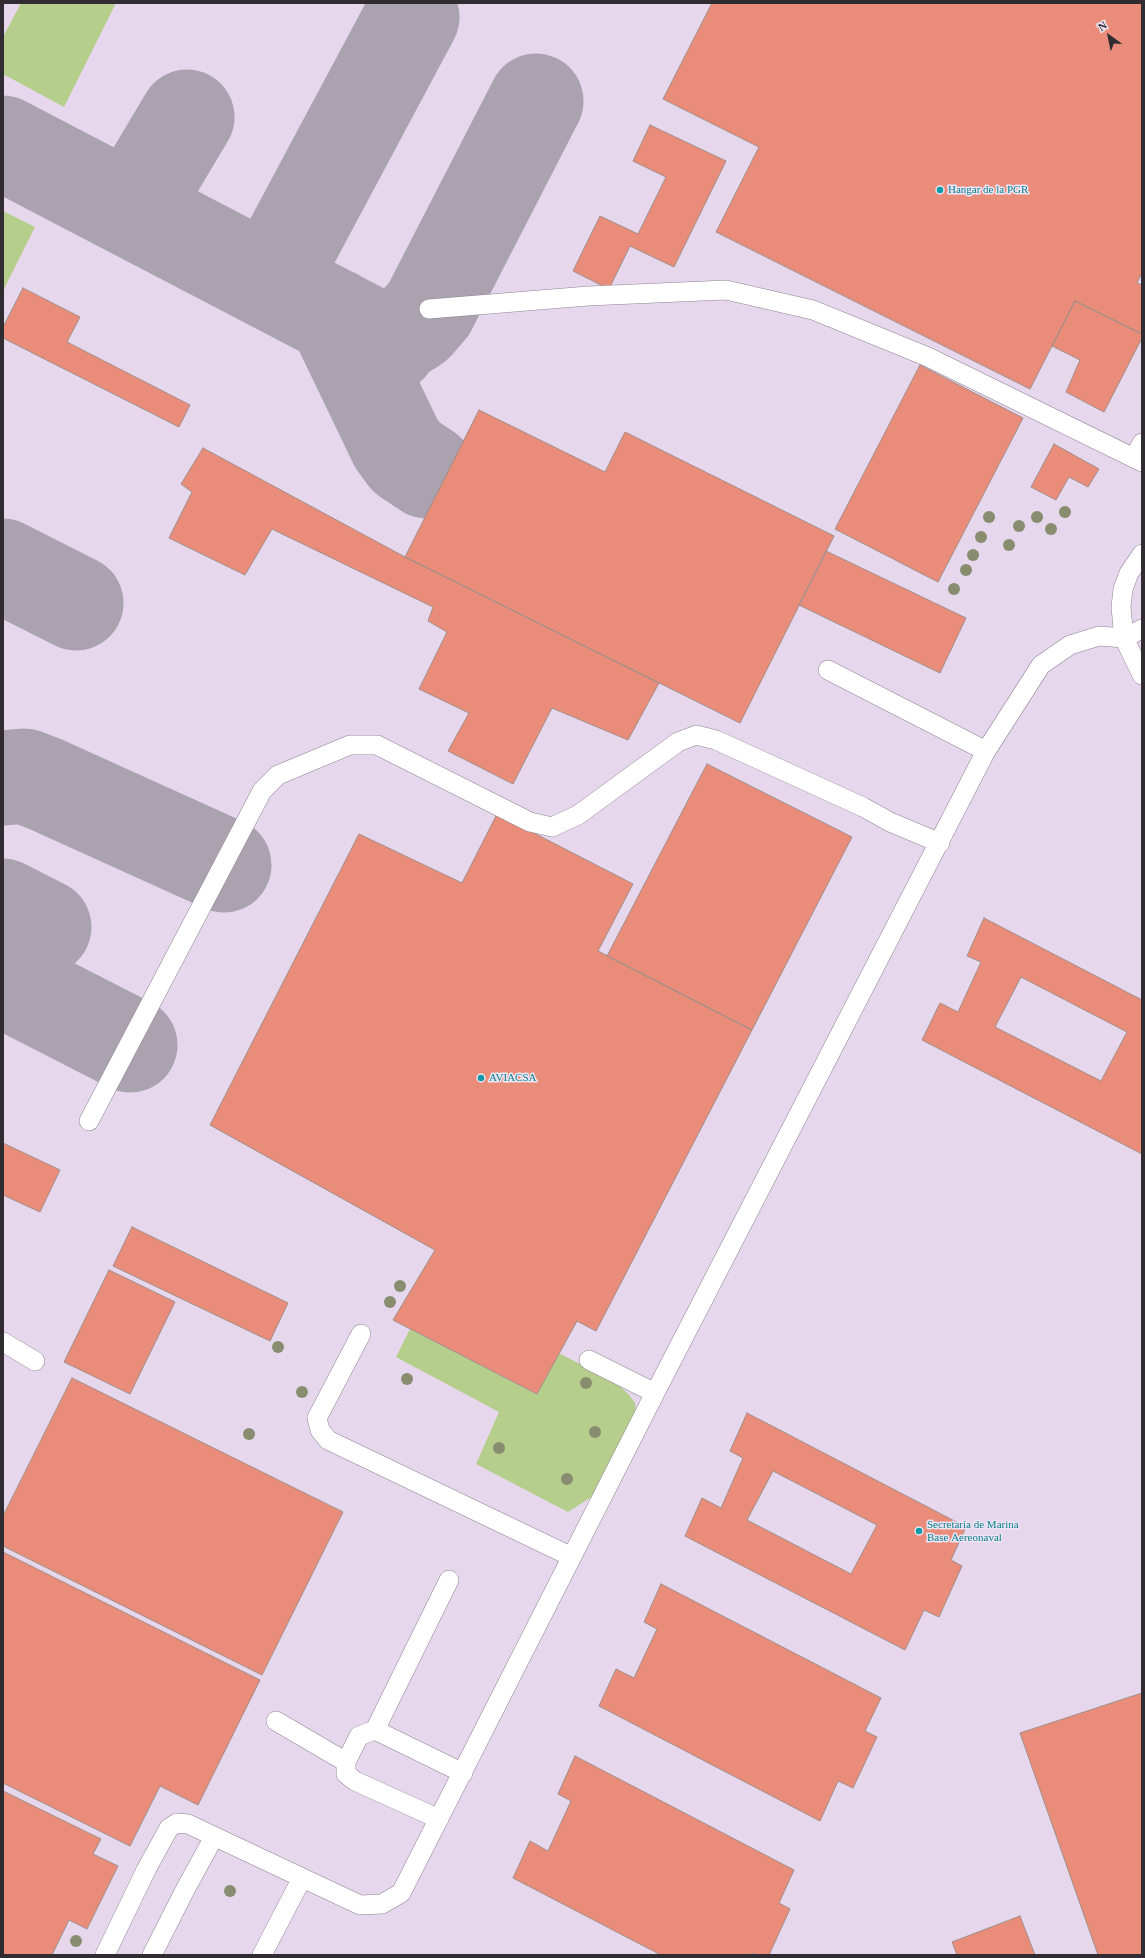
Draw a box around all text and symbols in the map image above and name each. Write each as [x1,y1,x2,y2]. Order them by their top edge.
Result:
north arrow [1089,16,1129,56]
text: N [1096,19,1109,33]
place label: Hangar de la PGR [948,183,1028,197]
marker: Hangar de la PGR [935,185,945,195]
place label: AVIACSA [489,1071,536,1085]
marker: AVIACSA [476,1073,486,1083]
place label: Secretaría de Marina Base Aereonaval [927,1518,1019,1544]
marker: Secretaría de Marina Base Aereonaval [914,1526,924,1536]

